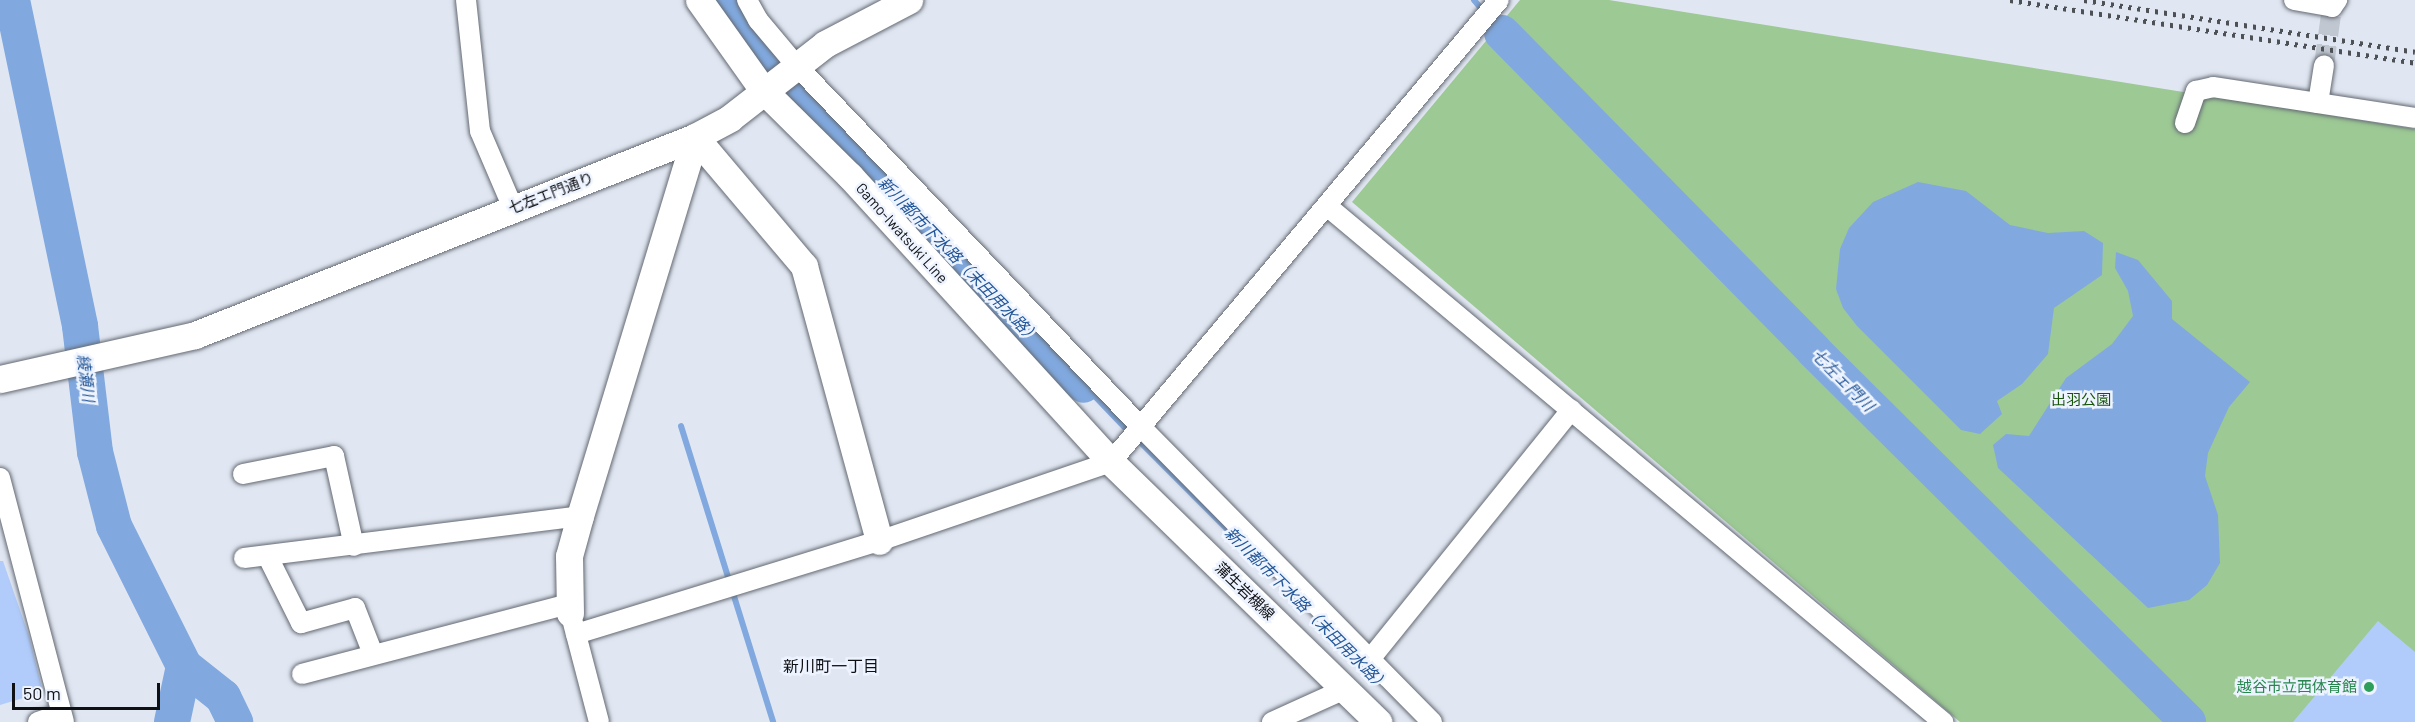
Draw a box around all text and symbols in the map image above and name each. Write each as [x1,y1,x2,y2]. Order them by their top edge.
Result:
street label: 七左エ門通り [506,168,596,218]
water label: 新川都市下水路（末田用水路） [874,173,1044,347]
street label: Gamo-Iwatsuki Line [852,179,952,287]
water label: 七左ェ門川 [1808,345,1878,415]
water label: 綾瀬川 [74,353,98,403]
park label: 出羽公園 [2051,391,2111,409]
water label: 新川都市下水路（末田用水路） [1221,523,1393,695]
street label: 蒲生岩槻線 [1212,558,1278,624]
district label: 新川町一丁目 [783,656,879,676]
scale bar [15,671,164,709]
place label: 越谷市立西体育館 [2237,678,2357,696]
marker: 越谷市立西体育館 [2362,680,2376,694]
text: 50 m [23,682,61,704]

